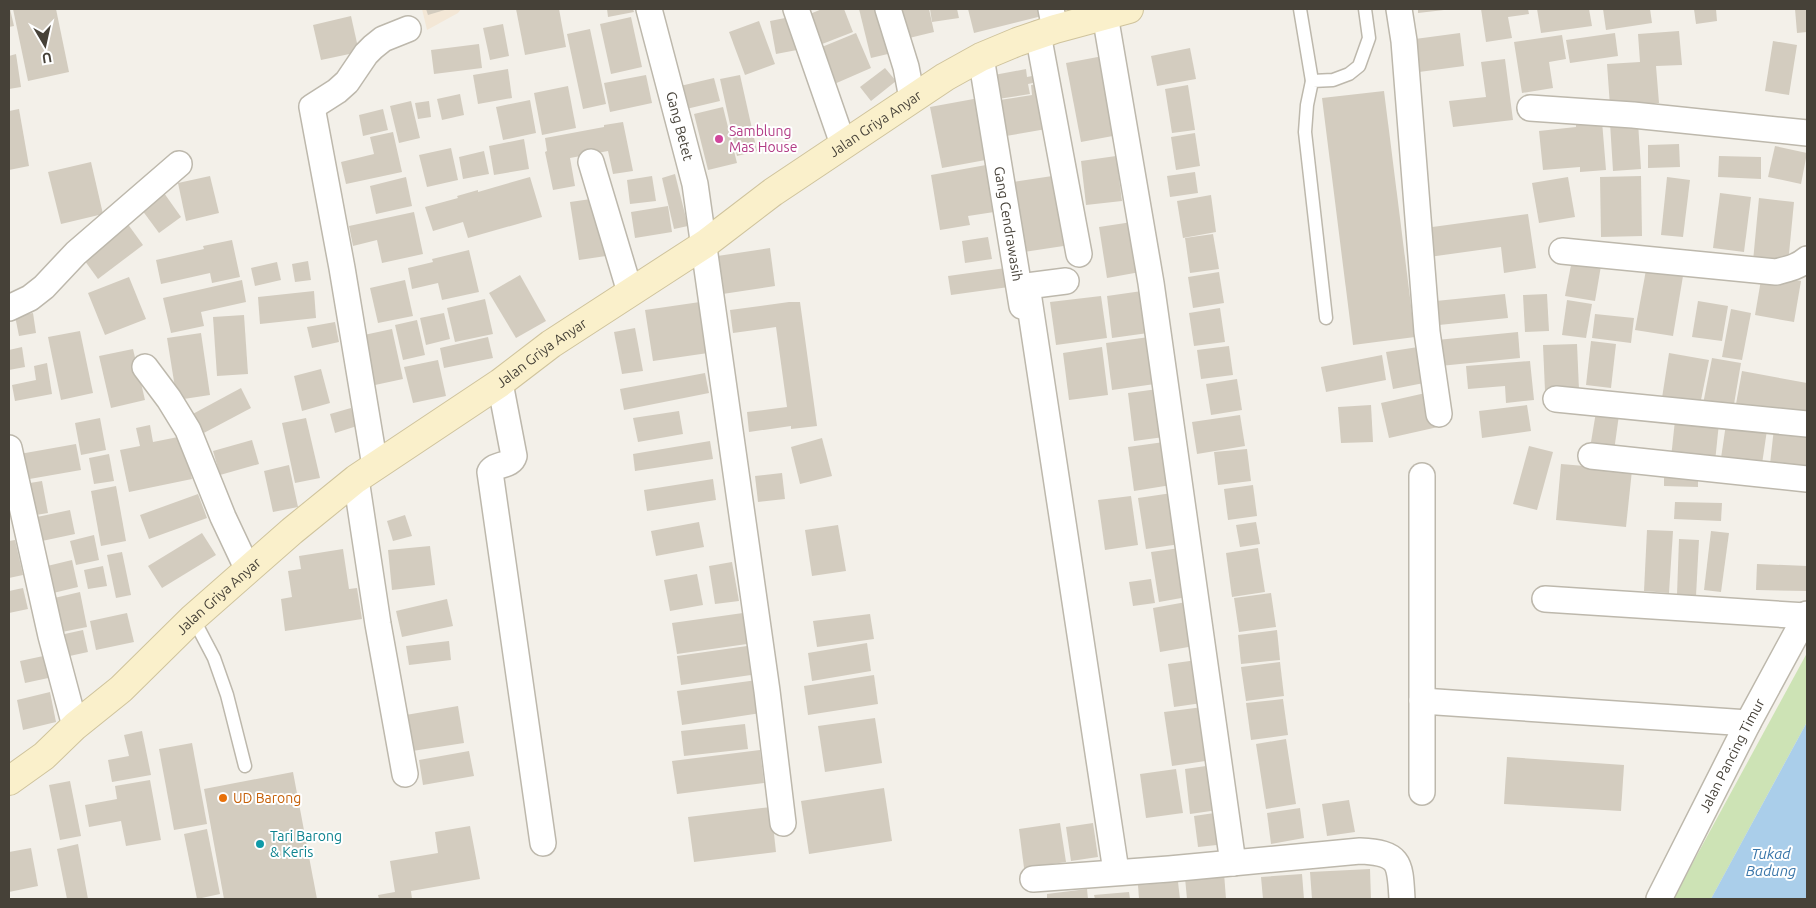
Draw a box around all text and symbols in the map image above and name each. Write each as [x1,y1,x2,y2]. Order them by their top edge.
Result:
north arrow [20,20,70,70]
text: U [41,49,53,67]
street label: Jalan Griya Anyar [826,87,925,160]
street label: Gang Betet [663,90,697,163]
place label: Samblung Mas House [729,123,797,155]
marker: Samblung Mas House [713,133,725,145]
street label: Gang Cendrawasih [991,165,1026,282]
street label: Jalan Griya Anyar [493,315,590,391]
street label: Jalan Griya Anyar [173,554,265,638]
street label: Jalan Pancing Timur [1696,695,1768,815]
place label: UD Barong [233,790,301,806]
marker: UD Barong [217,792,229,804]
place label: Tari Barong & Keris [270,828,342,860]
marker: Tari Barong & Keris [254,838,266,850]
water label: Tukad Badung [1746,845,1796,879]

